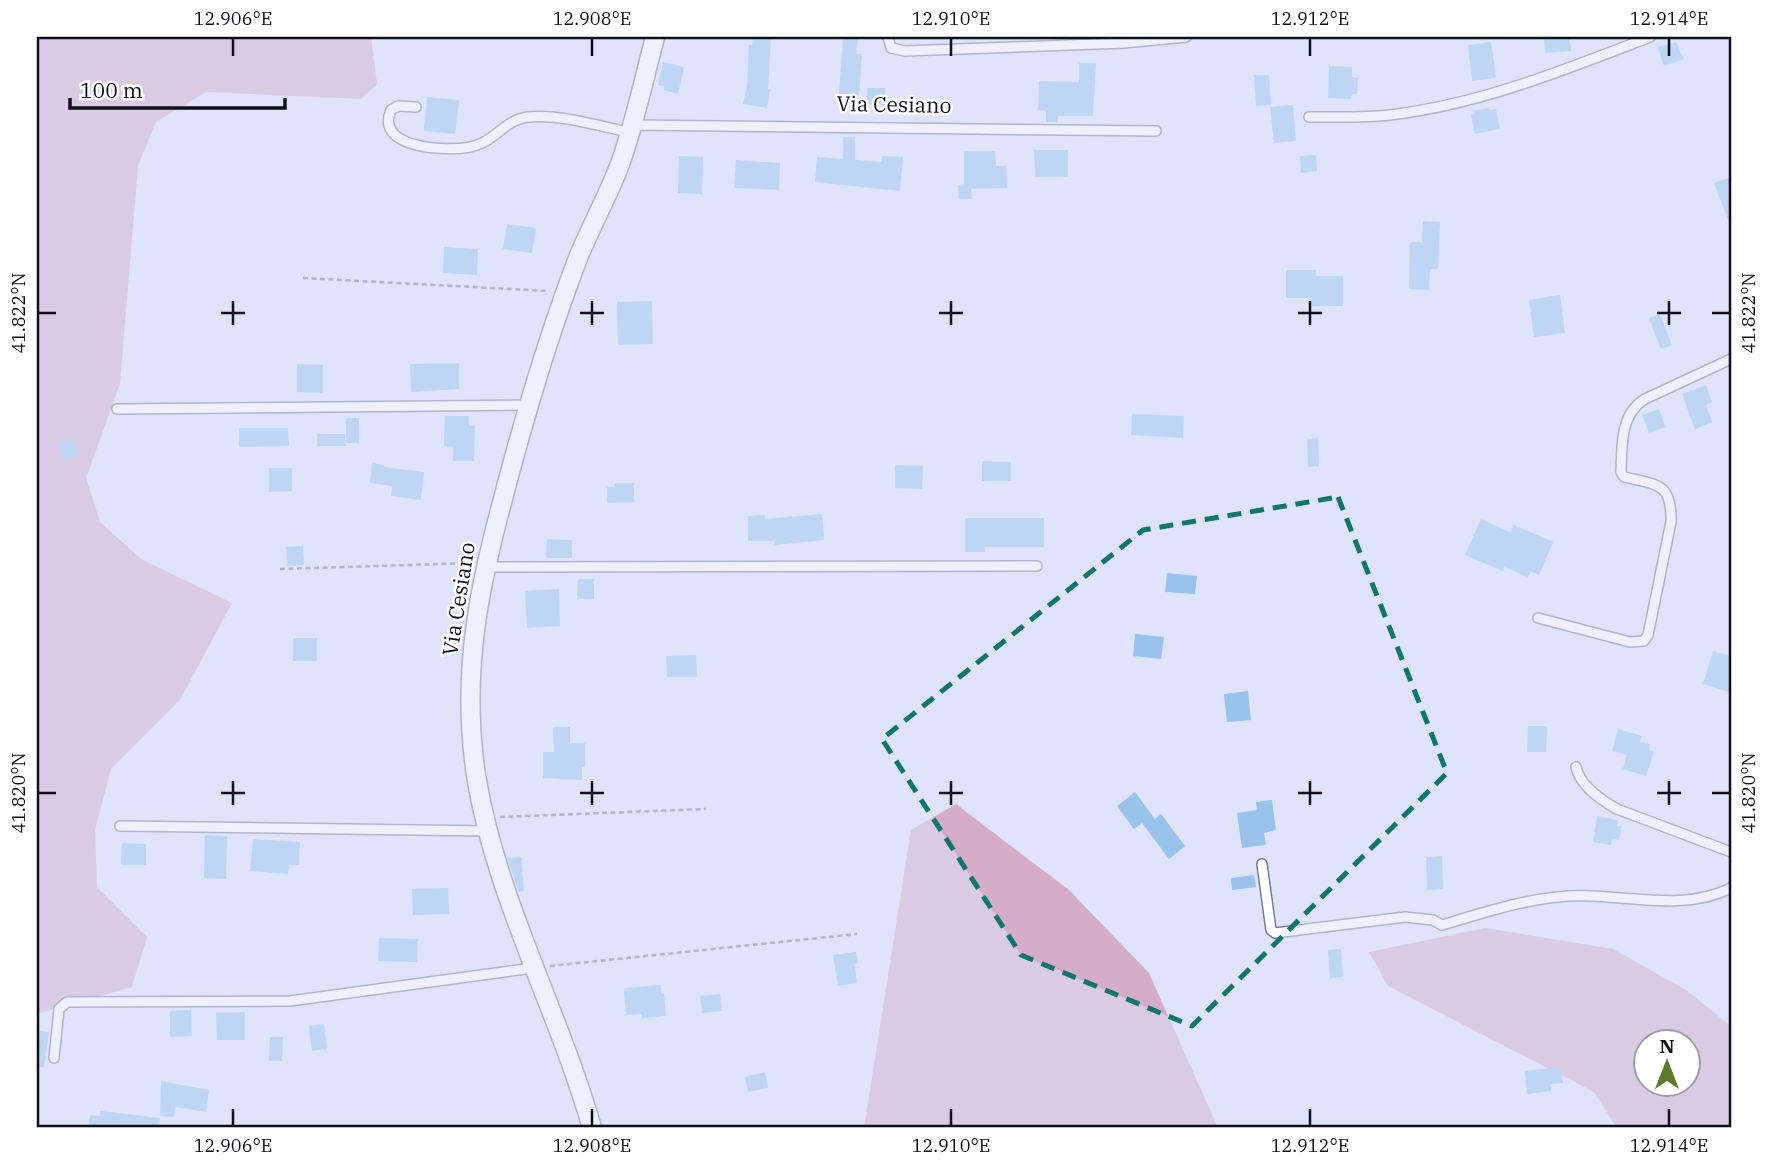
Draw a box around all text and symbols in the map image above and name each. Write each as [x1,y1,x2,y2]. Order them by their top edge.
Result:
text: 12.906°E [194,7,272,30]
text: 12.908°E [553,7,631,30]
text: 12.910°E [912,7,990,30]
text: 12.912°E [1271,7,1349,30]
text: 12.914°E [1630,7,1708,30]
scale bar [70,66,285,110]
text: 100 m [80,76,143,104]
street label: Via Cesiano [836,89,952,119]
text: 41.822°N [7,272,30,354]
text: 41.822°N [1737,272,1760,354]
street label: Via Cesiano [435,540,481,658]
text: 41.820°N [7,752,30,834]
text: 41.820°N [1737,752,1760,834]
north arrow [1632,1028,1702,1098]
text: N [1659,1034,1675,1058]
text: 12.906°E [194,1134,272,1157]
text: 12.908°E [553,1134,631,1157]
text: 12.910°E [912,1134,990,1157]
text: 12.912°E [1271,1134,1349,1157]
text: 12.914°E [1630,1134,1708,1157]

